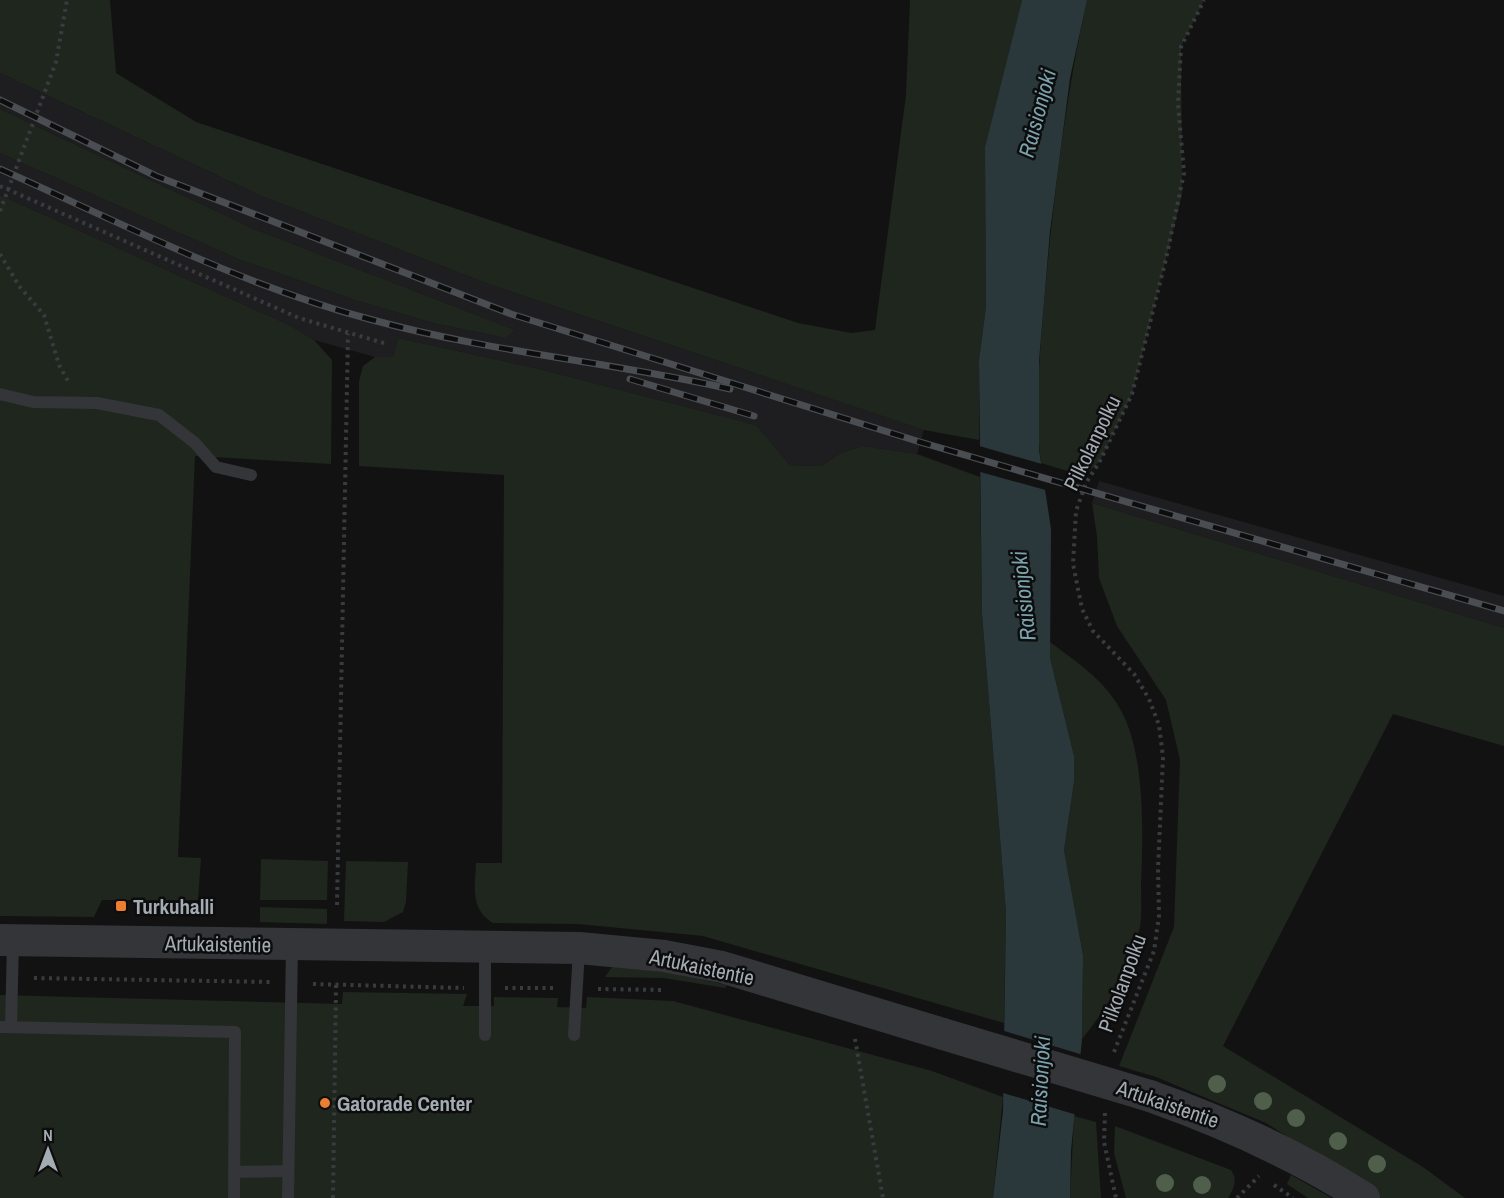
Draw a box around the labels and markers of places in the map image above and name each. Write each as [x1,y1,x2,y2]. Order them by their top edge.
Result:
place label: Turkuhalli [133,892,214,921]
marker: Turkuhalli [114,899,128,913]
place label: Gatorade Center [337,1089,472,1118]
marker: Gatorade Center [318,1096,332,1110]

